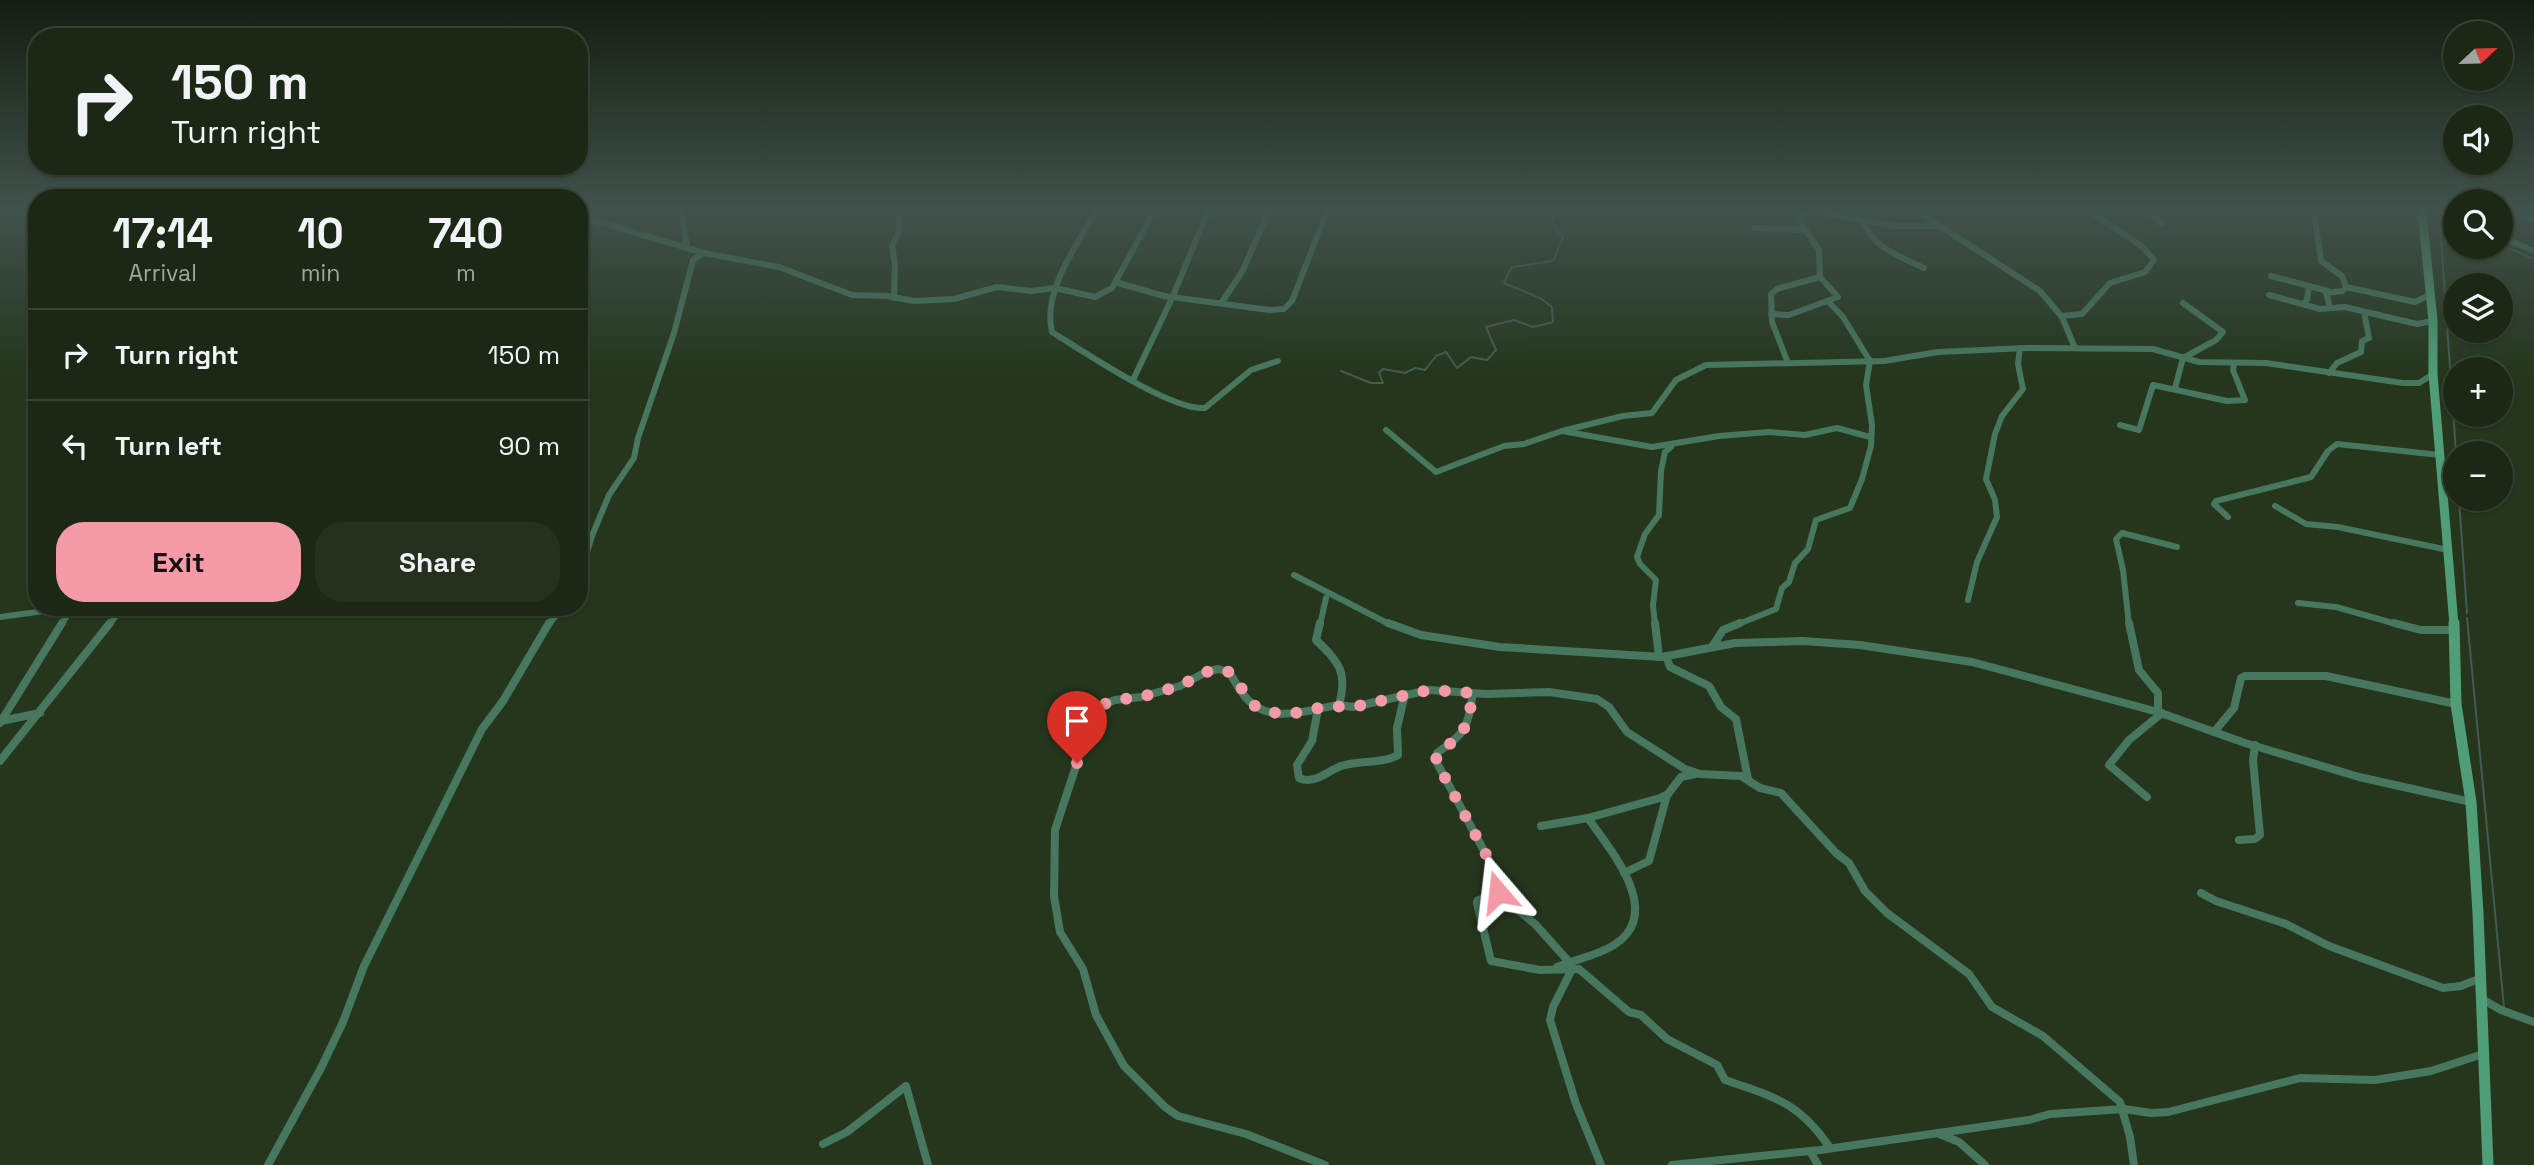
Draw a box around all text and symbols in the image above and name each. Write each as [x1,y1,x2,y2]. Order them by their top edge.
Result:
north arrow [2443,21,2513,91]
map controls [2443,21,2513,511]
text: 150 m [171,51,309,113]
icon: right [56,56,147,147]
button: sound [2443,105,2513,175]
text: Turn right [171,112,321,152]
button: search [2443,189,2513,259]
text: 17:14 [113,207,213,260]
text: 10 [298,207,344,260]
text: 740 [428,207,503,260]
text: Arrival [129,258,197,288]
text: min [301,258,340,288]
text: m [456,258,476,288]
button: layers [2443,273,2513,343]
icon: right [56,336,94,374]
text: Turn right [115,338,239,372]
text: 150 m [488,338,560,372]
button: + [2443,357,2513,427]
icon: left [56,427,94,465]
text: Turn left [115,429,222,463]
text: 90 m [498,429,560,463]
button: − [2443,441,2513,511]
button: Exit [56,522,301,602]
button: Share [315,522,560,602]
pin [1047,691,1107,763]
icon: arrive [1058,702,1096,740]
position arrow [1461,855,1535,929]

